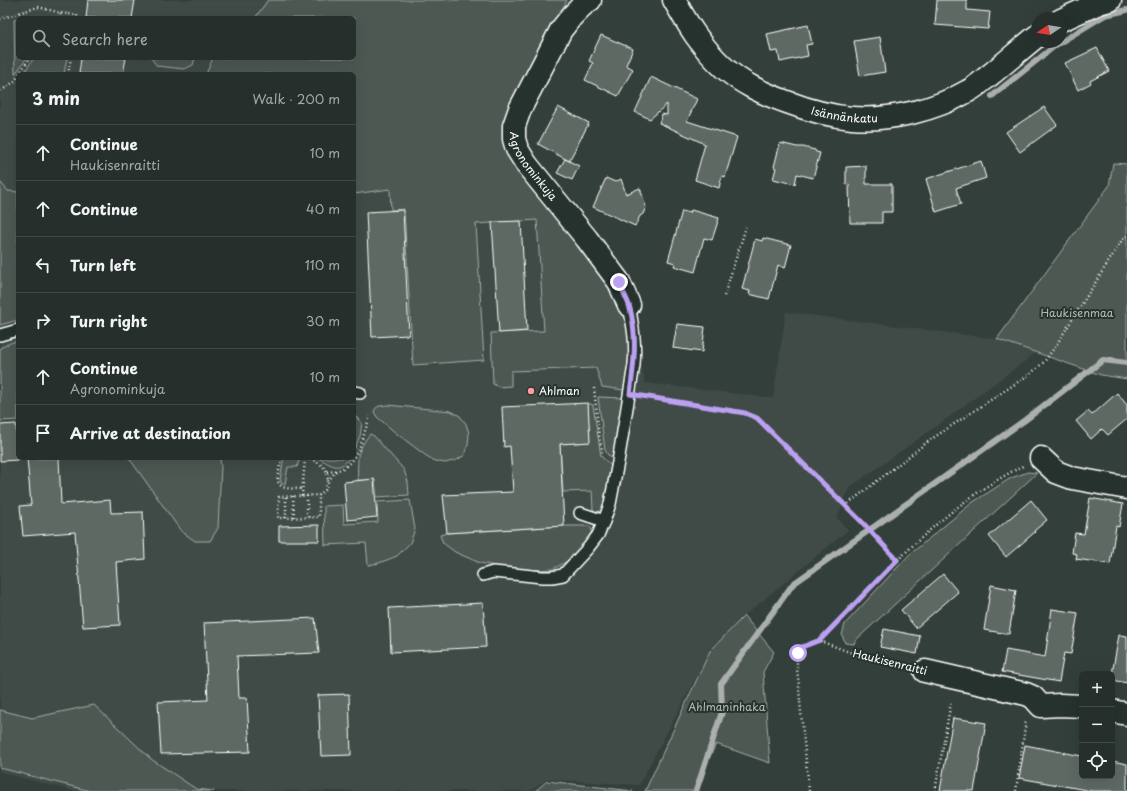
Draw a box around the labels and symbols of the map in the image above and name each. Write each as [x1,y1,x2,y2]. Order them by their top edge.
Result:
north arrow [1031,12,1067,48]
street label: Isännänkatu [809,102,878,127]
street label: Agronominkuja [506,132,562,204]
route end [610,273,628,291]
park label: Haukisenmaa [1040,304,1114,321]
place label: Ahlman [539,382,580,399]
marker: Ahlman [526,386,536,396]
route start [789,644,807,662]
street label: Haukisenraitti [851,644,929,679]
park label: Ahlmaninhaka [688,698,766,715]

